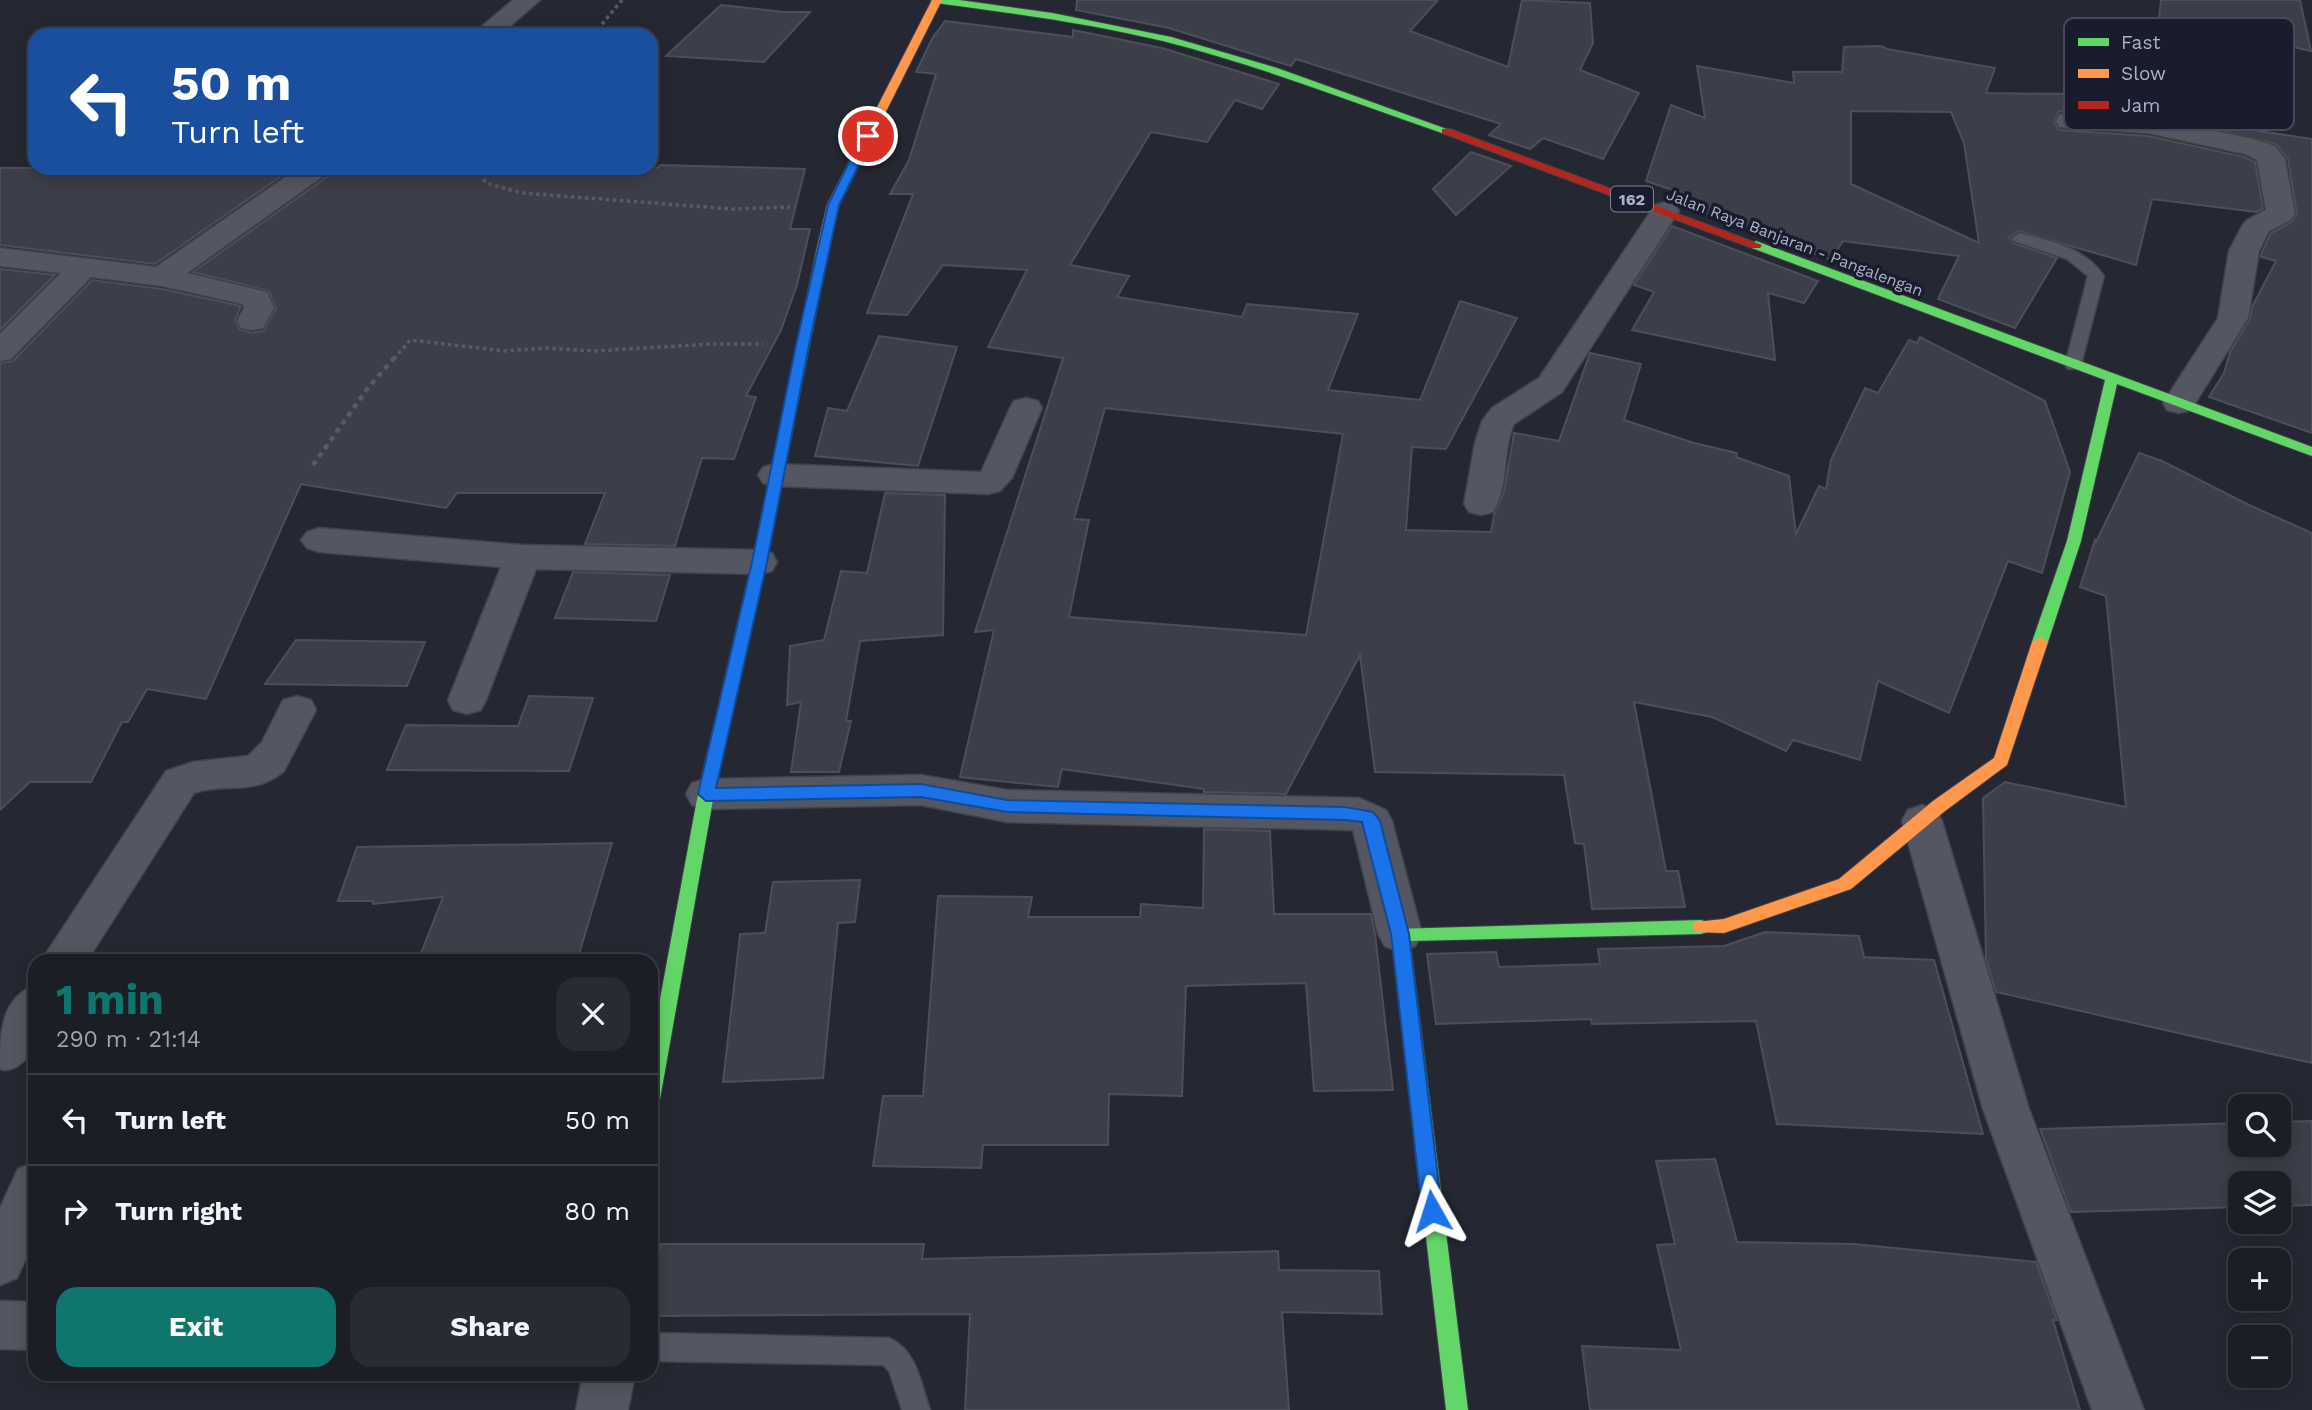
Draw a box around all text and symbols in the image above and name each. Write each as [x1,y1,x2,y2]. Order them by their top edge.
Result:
legend [2064,18,2294,130]
text: Fast [2121,31,2160,54]
text: 50 m [171,54,291,112]
icon: left [56,56,147,147]
text: Slow [2121,62,2166,85]
text: Jam [2121,94,2160,117]
pin [838,106,898,166]
text: Turn left [171,113,304,151]
icon: arrive [849,117,887,155]
street label: Jalan Raya Banjaran - Pangalengan [1664,185,1926,300]
road number: 162 [1611,186,1653,211]
text: 1 min [56,975,164,1024]
button: close [556,977,630,1051]
text: 290 m · 21:14 [56,1026,201,1053]
map controls [2228,1094,2291,1388]
button: search [2228,1094,2291,1157]
icon: left [56,1101,94,1139]
text: Turn left [115,1105,226,1135]
text: 50 m [565,1105,630,1135]
button: layers [2228,1171,2291,1234]
position arrow [1395,1174,1469,1248]
icon: right [56,1192,94,1230]
text: Turn right [115,1196,242,1226]
text: 80 m [564,1196,630,1226]
button: + [2228,1248,2291,1311]
button: Exit [56,1287,336,1367]
button: Share [350,1287,630,1367]
button: − [2228,1325,2291,1388]

